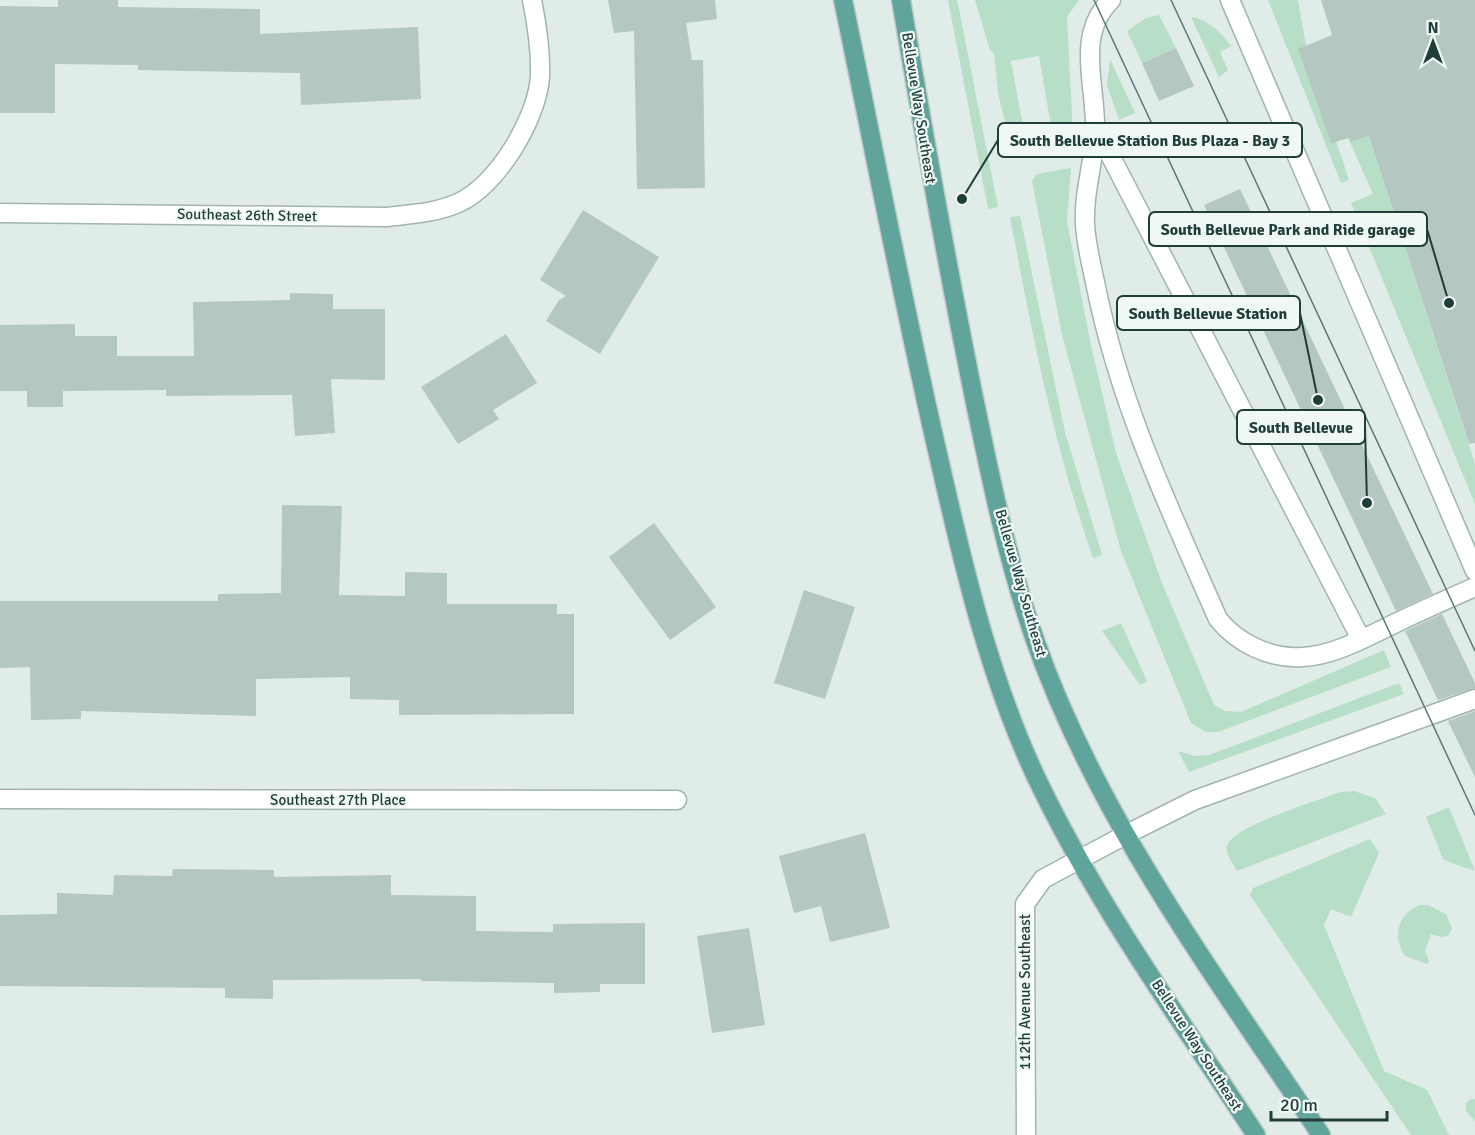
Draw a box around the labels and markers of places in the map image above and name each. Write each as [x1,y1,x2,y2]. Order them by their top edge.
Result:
callout: South Bellevue Station Bus Plaza - Bay 3 [998,123,1302,157]
callout: South Bellevue Park and Ride garage [1149,212,1427,246]
callout: South Bellevue Station [1117,296,1300,330]
callout: South Bellevue [1237,410,1365,444]

